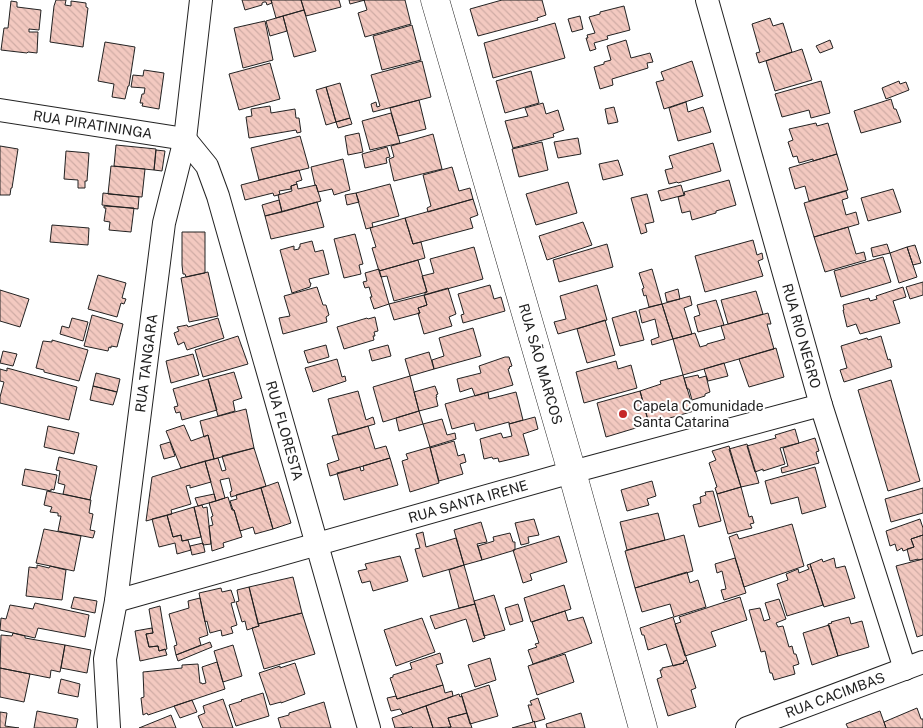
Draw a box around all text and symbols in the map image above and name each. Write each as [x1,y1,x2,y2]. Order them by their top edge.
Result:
street label: RUA PIRATININGA [32,107,154,142]
street label: RUA RIO NEGRO [779,282,824,390]
street label: RUA SÃO MARCOS [516,302,566,426]
street label: RUA TANGARA [132,313,160,413]
street label: RUA FLORESTA [263,379,306,482]
place label: Capela Comunidade Santa Catarina [633,398,764,430]
marker: Capela Comunidade Santa Catarina [617,408,629,420]
street label: RUA SANTA IRENE [407,477,530,526]
street label: RUA CACIMBAS [783,669,887,721]

